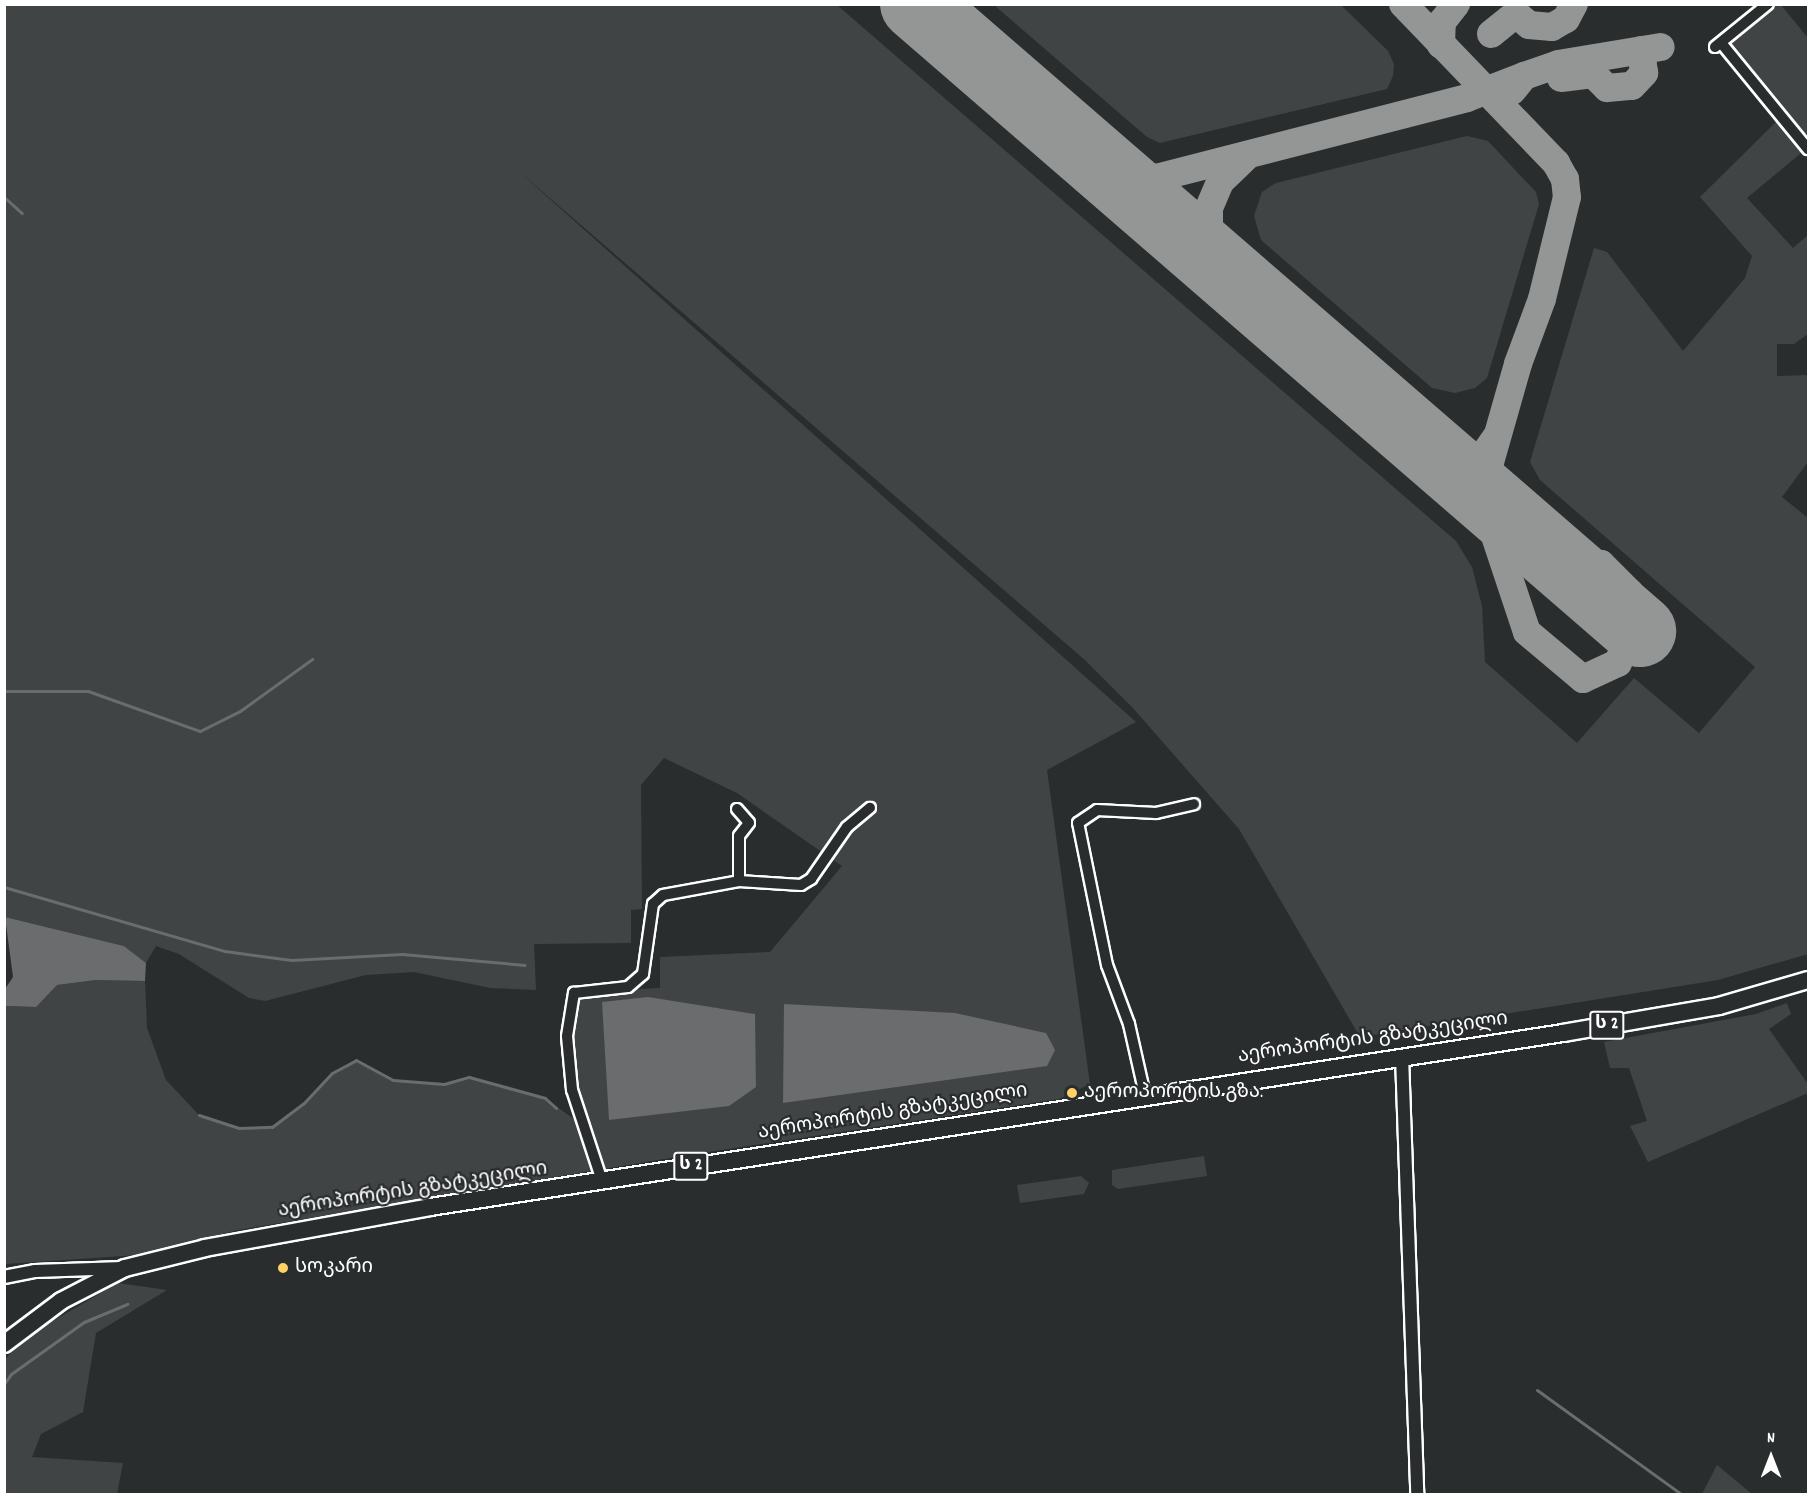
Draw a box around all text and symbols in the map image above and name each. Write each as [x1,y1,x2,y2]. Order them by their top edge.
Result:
street label: აეროპორტის გზატკეცილი [1236,1008,1510,1070]
road number: ს 2 [1589,1010,1625,1040]
street label: აეროპორტის გზატკეცილი [757,1080,1029,1146]
place label: აეროპორტის გზა. [1084,1081,1263,1105]
marker: აეროპორტის გზა. [1065,1086,1079,1100]
road number: ს 2 [673,1151,709,1181]
street label: აეროპორტის გზატკეცილი [277,1158,549,1224]
place label: სოკარი [295,1256,373,1280]
marker: სოკარი [276,1261,290,1275]
north arrow [1741,1427,1801,1487]
text: N [1767,1427,1775,1450]

